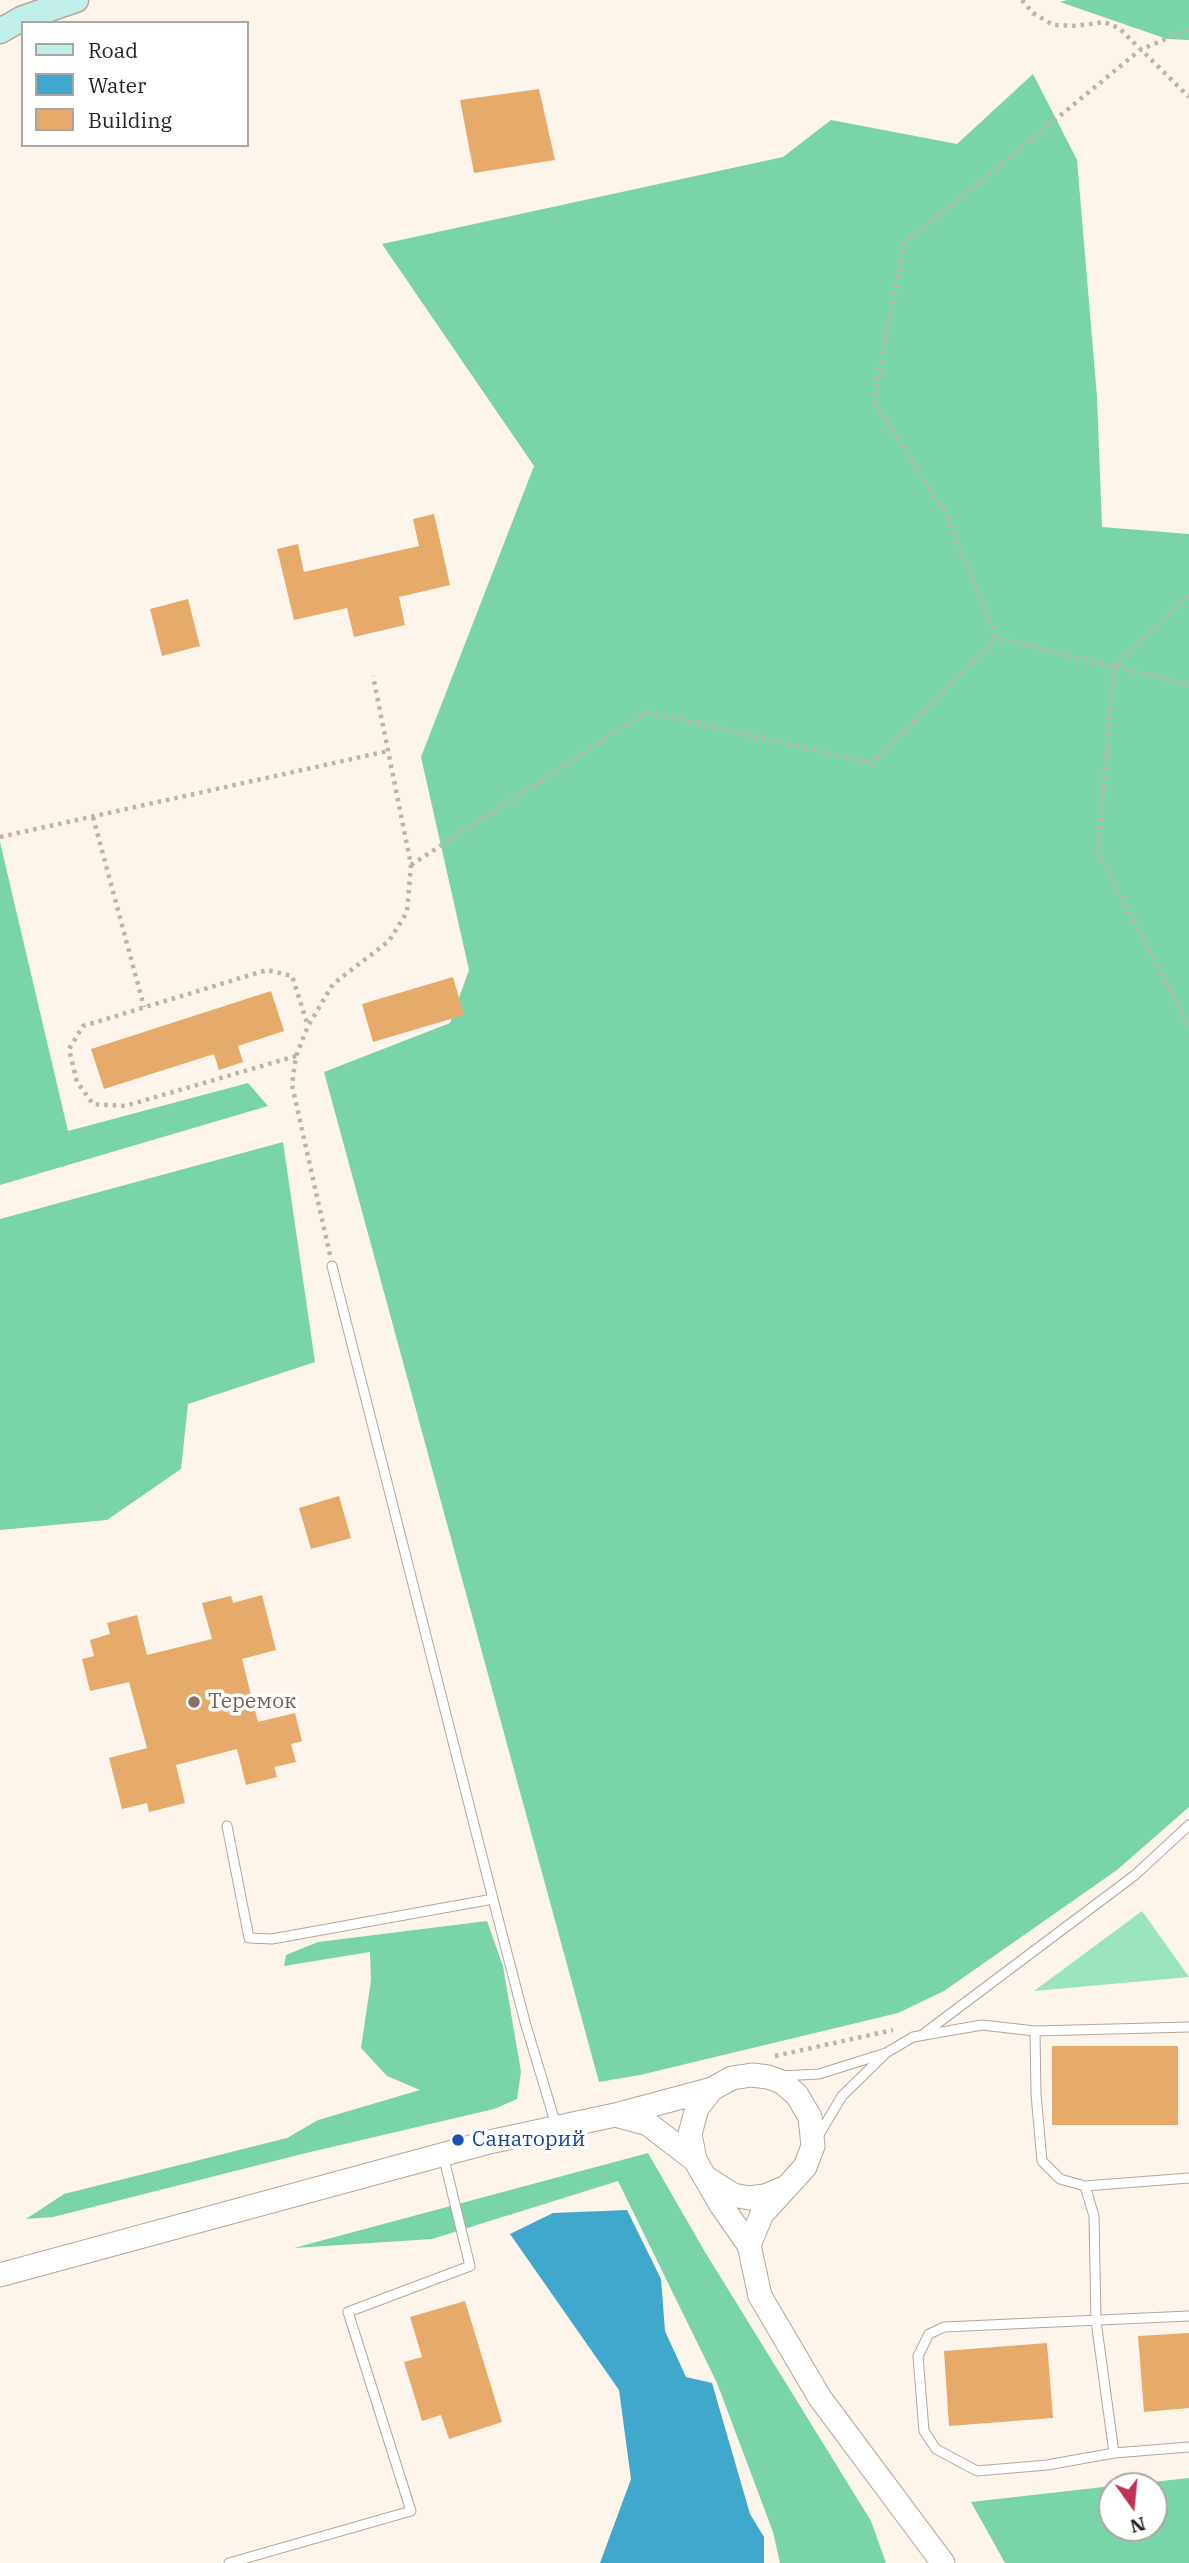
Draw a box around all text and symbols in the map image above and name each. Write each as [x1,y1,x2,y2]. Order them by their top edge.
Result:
legend [21,21,248,147]
text: Road [88,36,138,64]
text: Water [88,71,146,99]
text: Building [88,106,172,134]
place label: Теремок [208,1689,296,1715]
marker: Теремок [186,1694,202,1710]
place label: Санаторий [472,2127,585,2153]
marker: Санаторий [450,2132,466,2148]
north arrow [1098,2472,1168,2542]
text: N [1128,2512,1148,2539]

